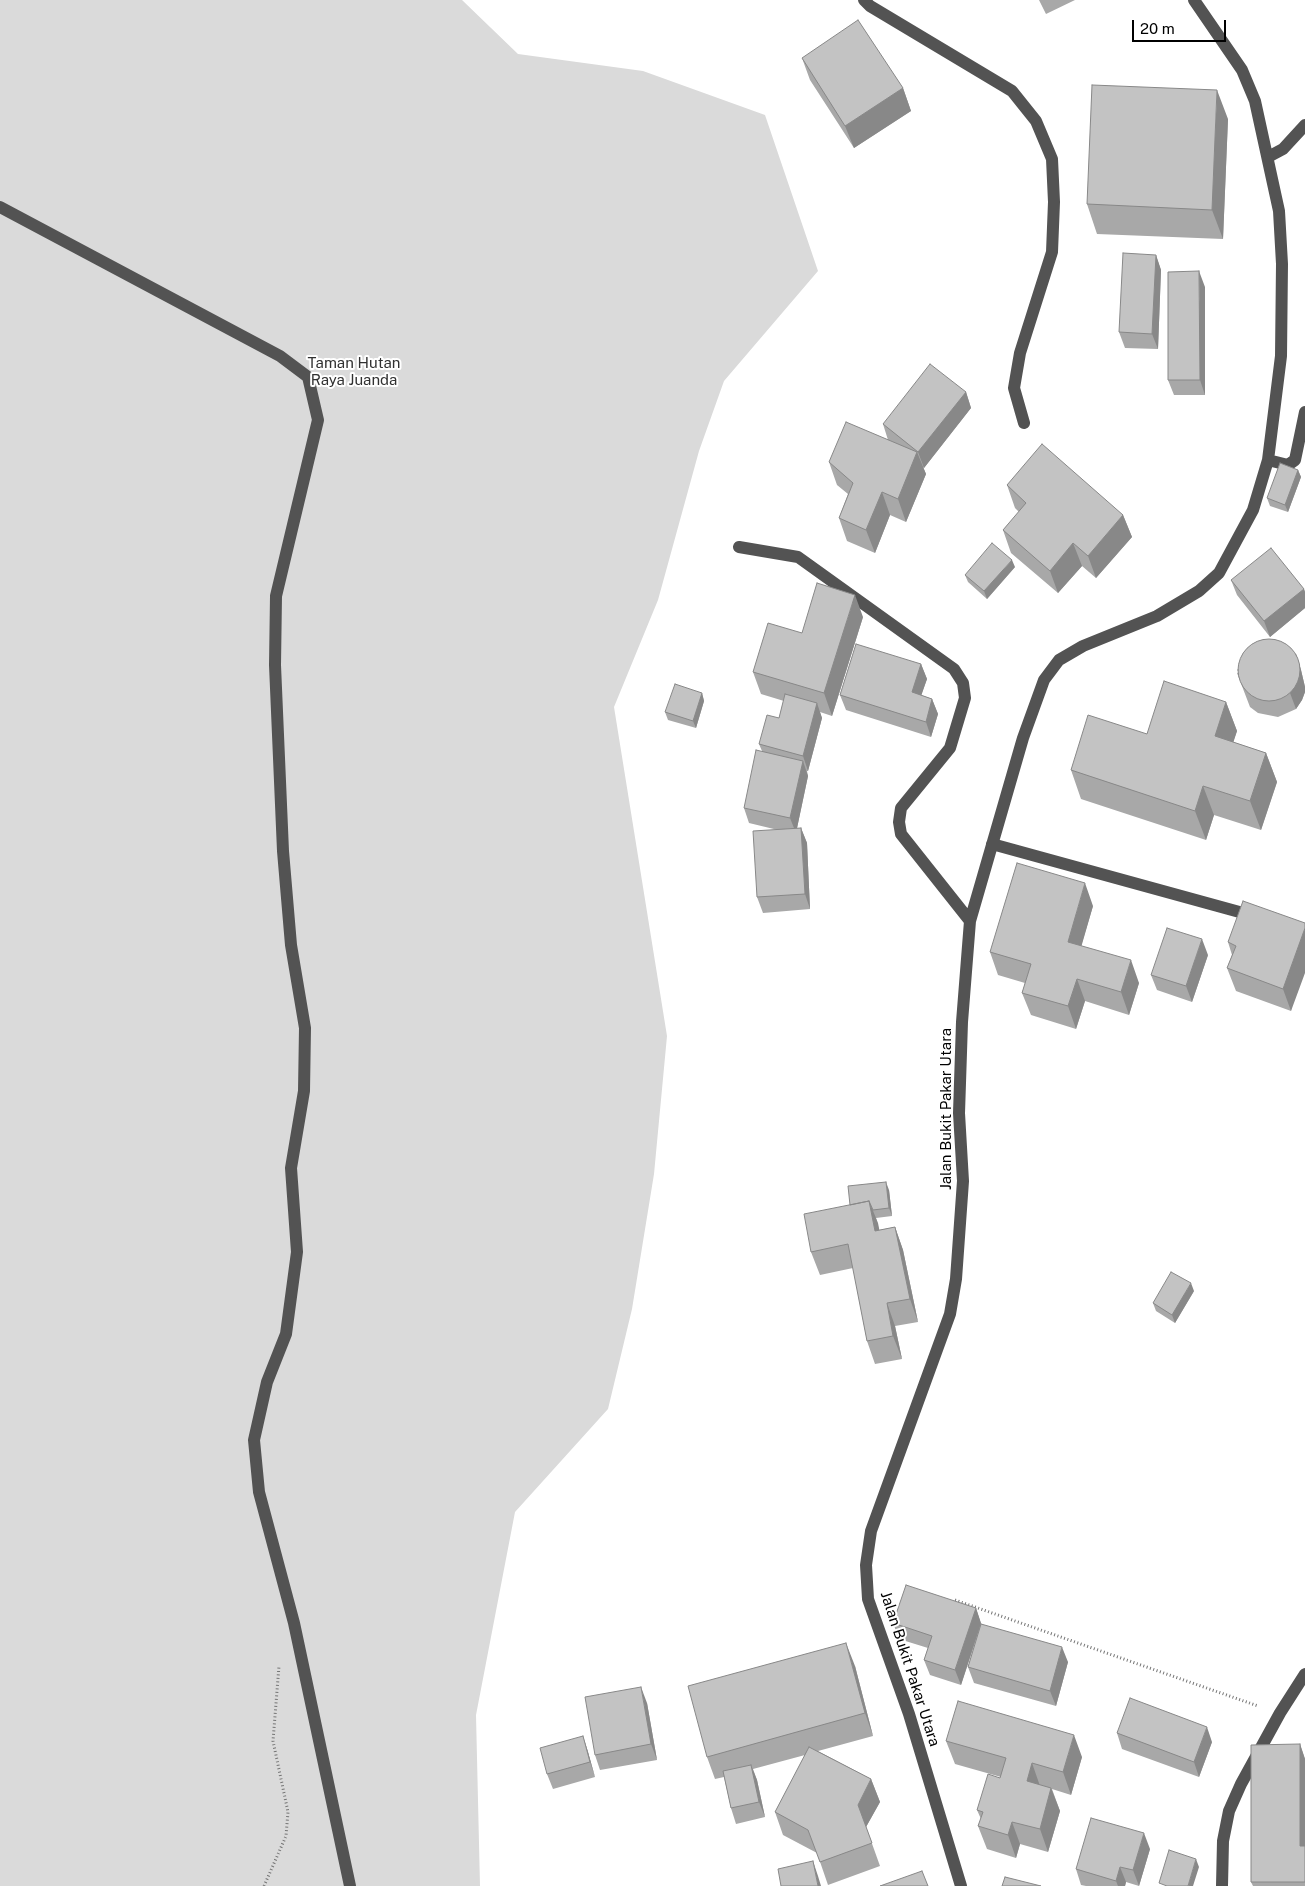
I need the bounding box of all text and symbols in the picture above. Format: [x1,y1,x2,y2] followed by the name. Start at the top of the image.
[1135,10,1229,42] scale bar
[1140,20,1175,37] text: 20 m
[308,354,400,389] park label: Taman Hutan Raya Juanda
[937,1028,955,1190] street label: Jalan Bukit Pakar Utara
[876,1589,944,1749] street label: Jalan Bukit Pakar Utara

